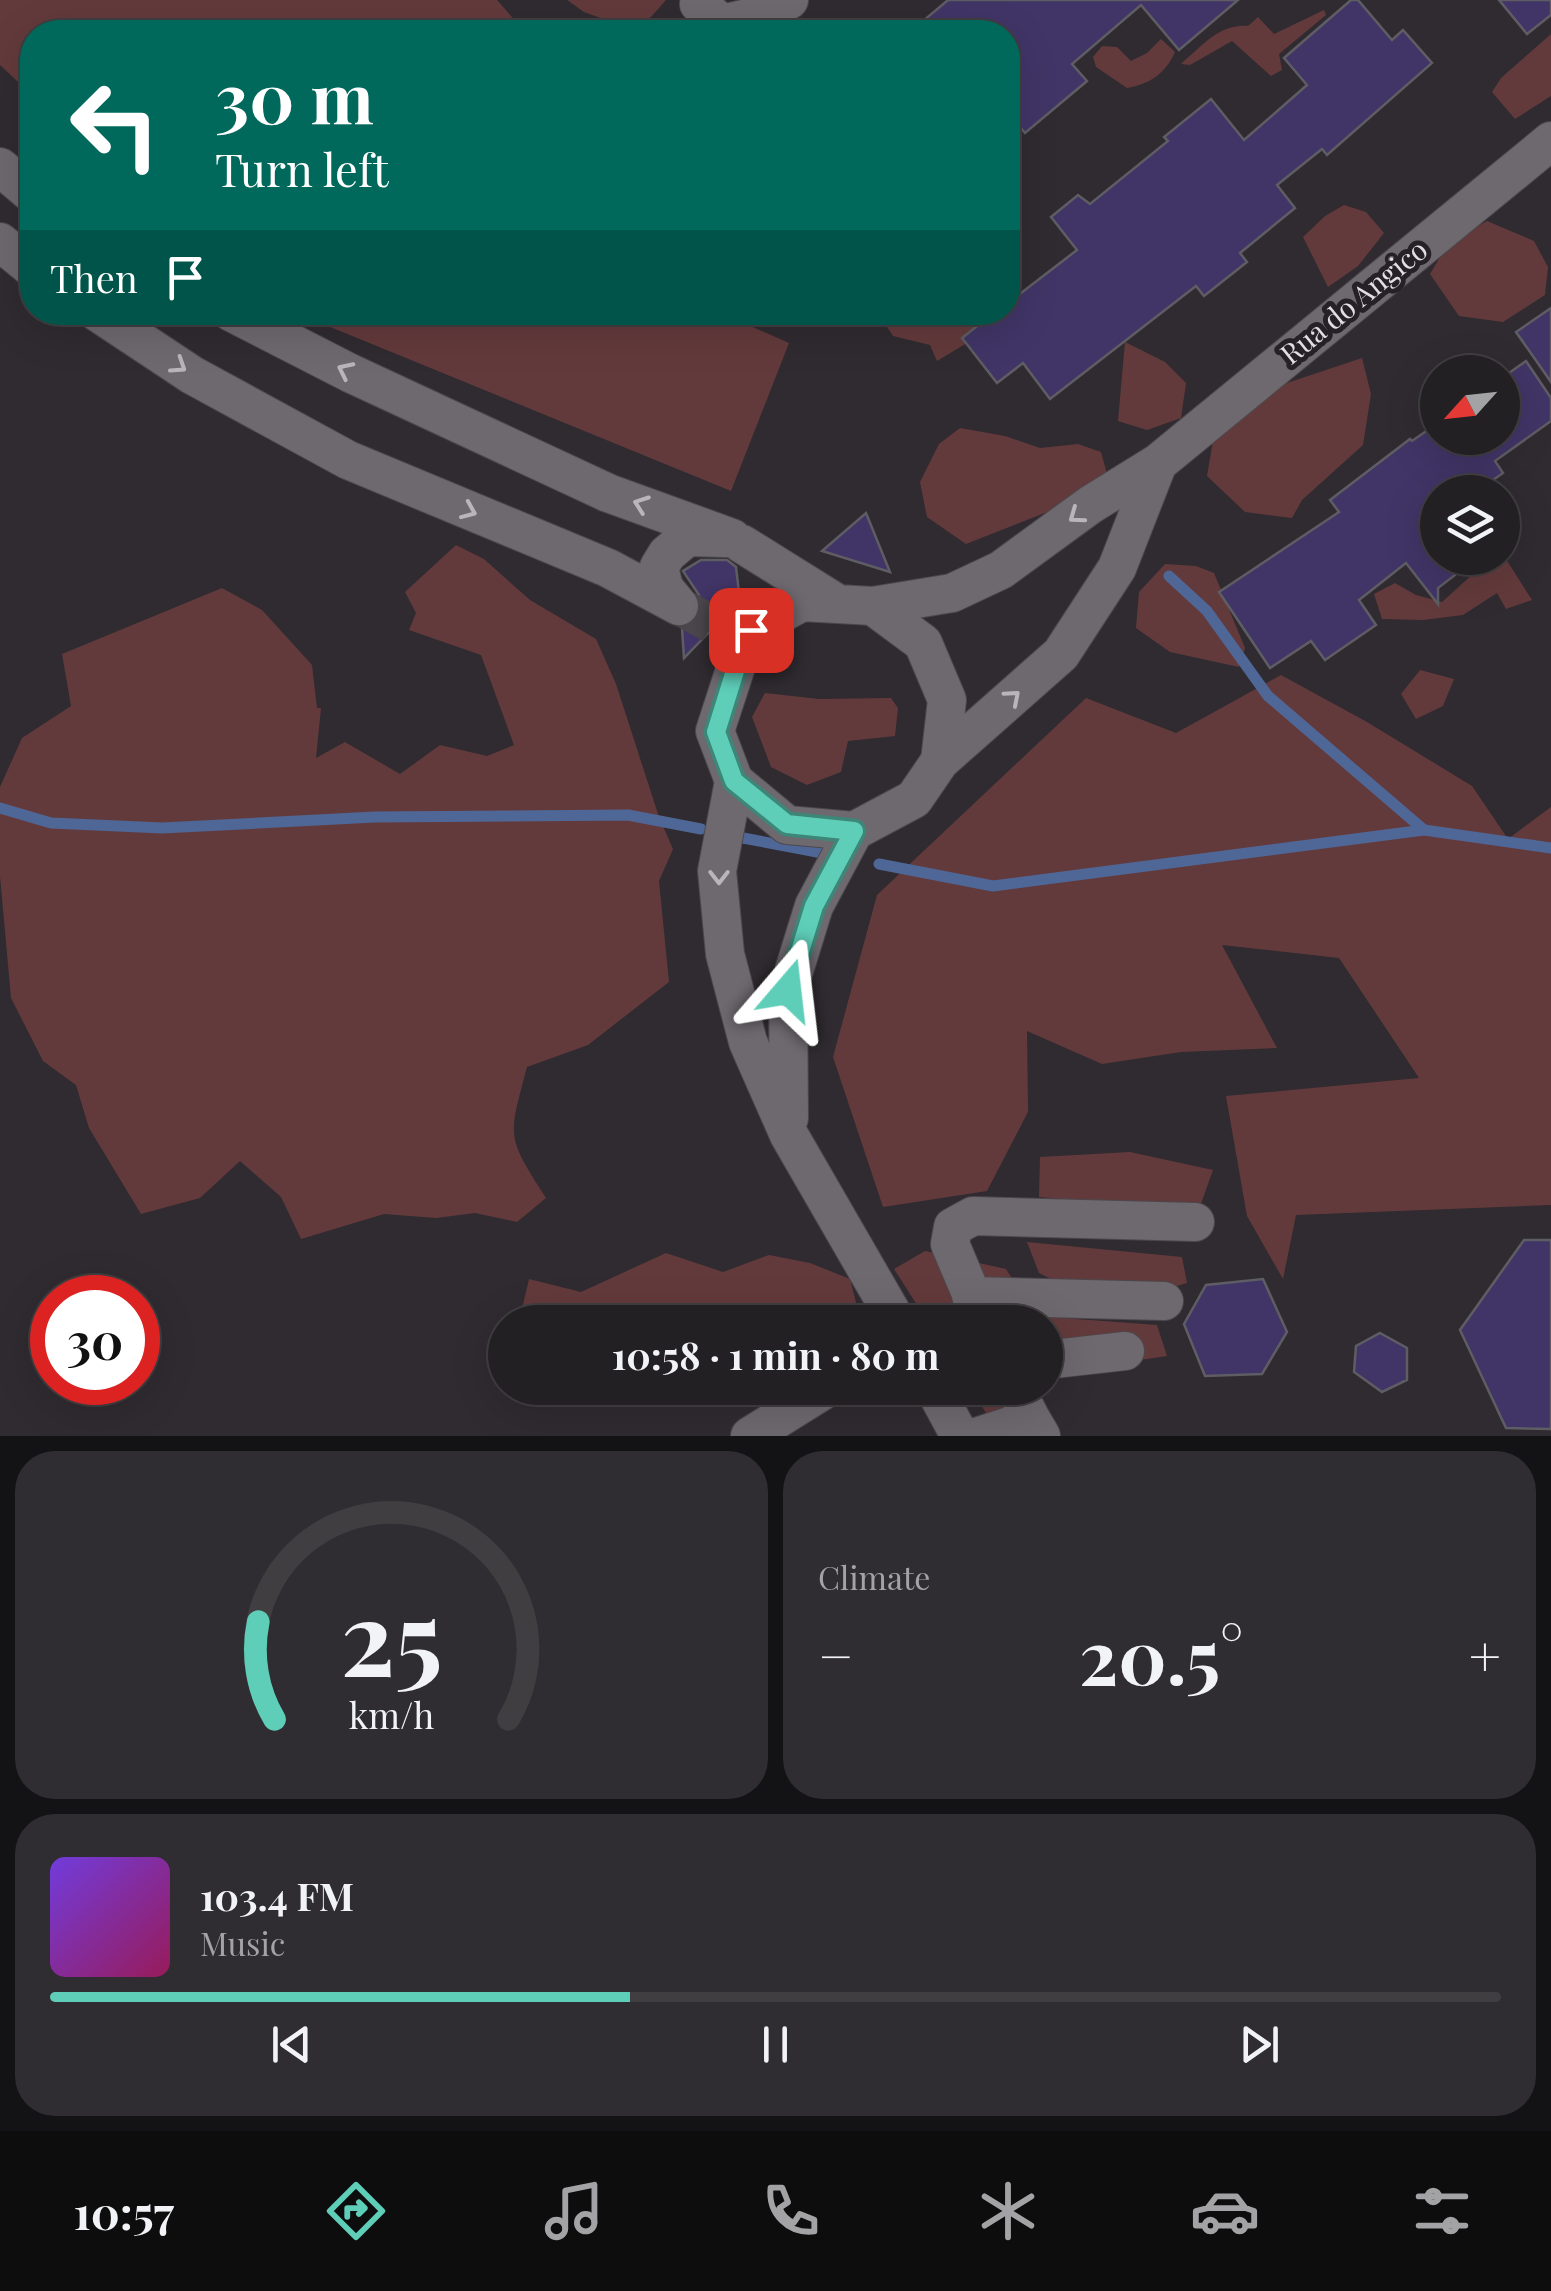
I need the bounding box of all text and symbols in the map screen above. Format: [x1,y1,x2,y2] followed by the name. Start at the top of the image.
[215,48,374,142] text: 30 m
[50,60,180,190] icon: left
[215,138,389,198] text: Turn left
[1272,230,1434,371] street label: Rua do Angico
[158,250,213,305] icon: arrive
[50,252,138,303] text: Then
[168,353,186,372] one-way arrow
[1420,355,1520,455] north arrow
[1420,355,1520,575] map controls
[337,363,355,382] one-way arrow
[1420,475,1520,575] button: layers
[633,496,650,516] one-way arrow
[459,499,477,519] one-way arrow
[1068,504,1087,522] one-way arrow
[709,588,794,673] pin
[724,603,779,658] icon: arrive
[1001,690,1020,708] one-way arrow
[708,870,730,885] one-way arrow
[736,938,840,1042] position arrow
[30,1275,160,1405] speed limit sign: 30
[612,1329,939,1380] text: 10:58 · 1 min · 80 m
[818,1555,930,1598] text: Climate
[340,1564,443,1703] text: 25
[1079,1604,1243,1704] text: 20.5°
[818,1617,854,1691] text: −
[1469,1617,1501,1691] text: +
[349,1690,434,1738] text: km/h
[200,1870,354,1921] text: 103.4 FM
[200,1921,285,1964] text: Music
[264,2017,319,2072] icon: previous
[748,2017,803,2072] icon: pause
[1232,2017,1287,2072] icon: next
[321,2176,391,2246] icon: directions
[539,2176,609,2246] icon: music
[756,2176,826,2246] icon: phone
[973,2176,1043,2246] icon: climate
[1190,2176,1260,2246] icon: car
[1407,2176,1477,2246] icon: filters
[74,2181,174,2241] text: 10:57

